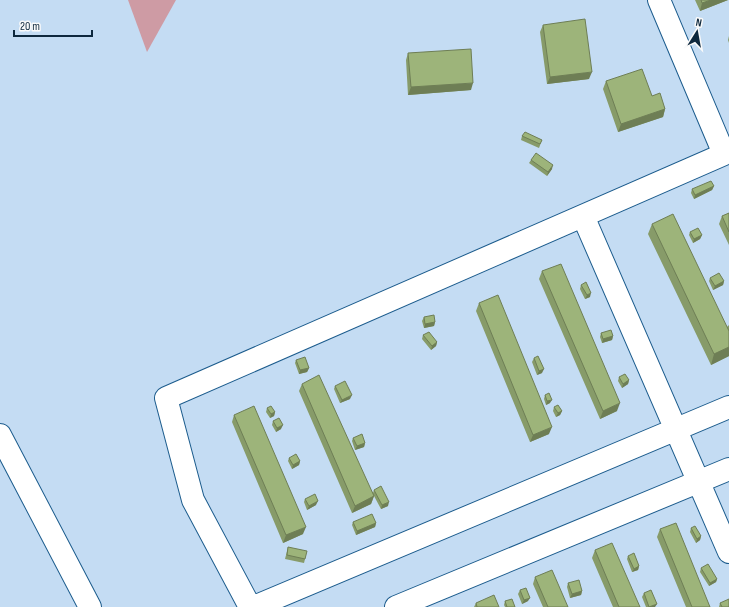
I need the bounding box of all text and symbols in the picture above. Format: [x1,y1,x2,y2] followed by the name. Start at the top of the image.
[14,12,92,38] scale bar
[677,12,717,52] north arrow
[695,16,703,30] text: N
[20,19,40,34] text: 20 m

